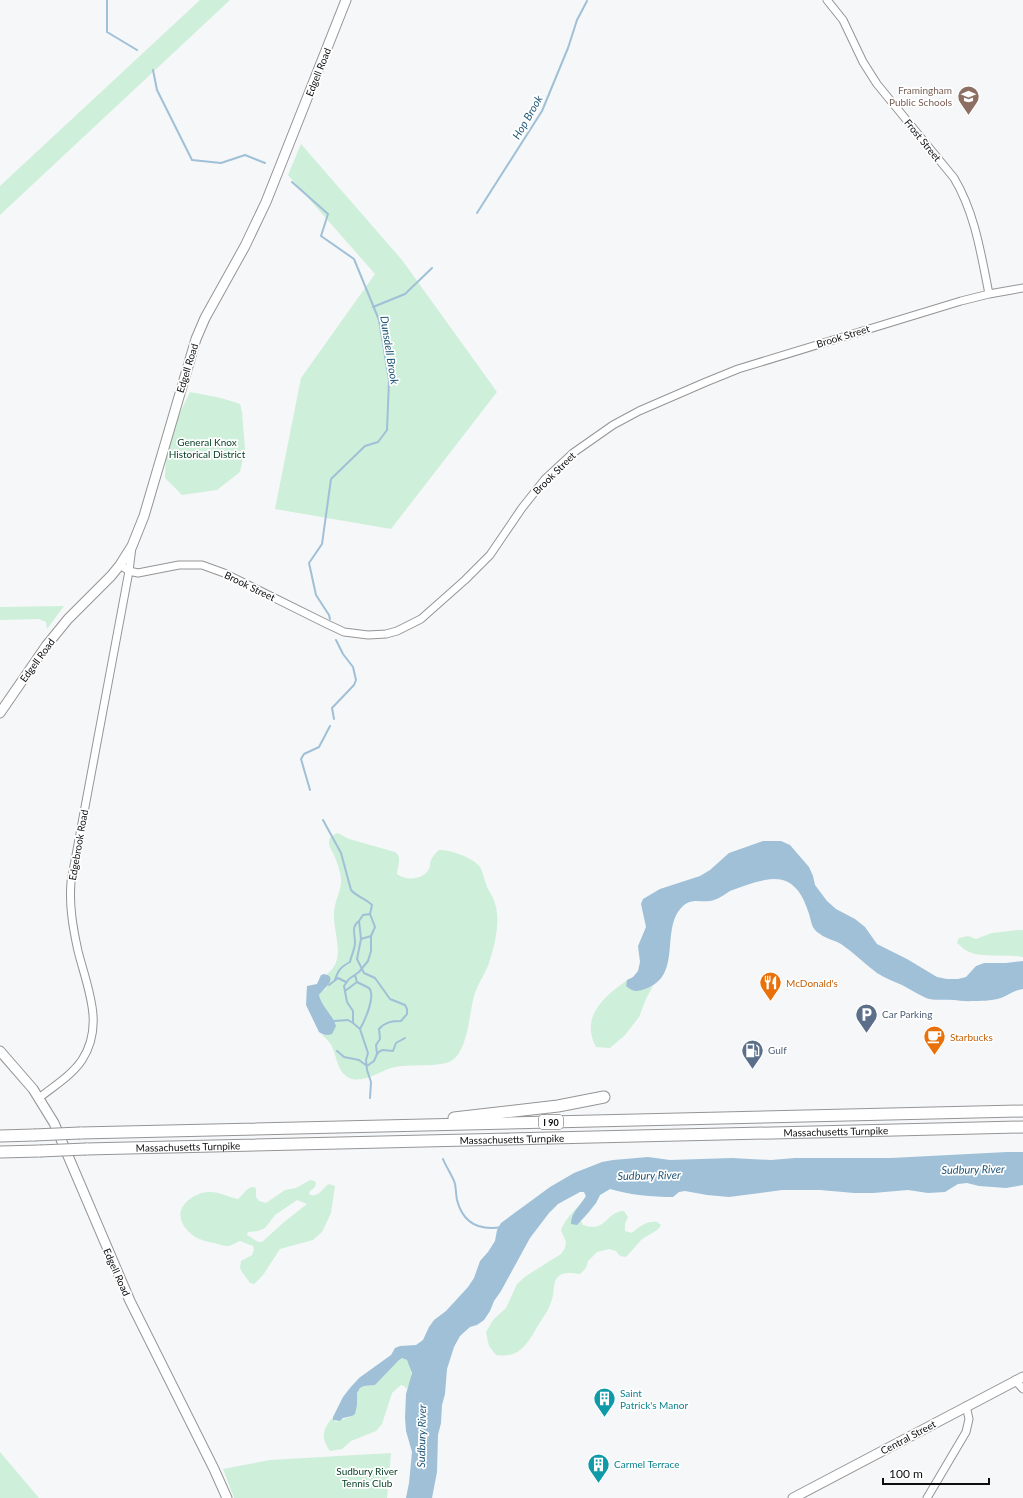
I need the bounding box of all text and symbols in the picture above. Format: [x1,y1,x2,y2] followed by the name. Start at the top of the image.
[303,46,333,98] street label: Edgell Road
[955,83,981,116] school or university icon: Framingham Public Schools
[889,84,952,108] place label: Framingham Public Schools
[509,92,545,141] water label: Hop Brook
[902,116,944,164] street label: Frost Street
[378,315,402,386] water label: Dunsdell Brook
[815,322,871,350] street label: Brook Street
[174,342,200,394] street label: Edgell Road
[169,436,246,460] park label: General Knox Historical District
[530,449,578,497] street label: Brook Street
[223,569,278,604] street label: Brook Street
[17,636,57,684] street label: Edgell Road
[66,809,90,881] street label: Edgebrook Road
[757,970,783,1003] restaurant icon: McDonald's
[786,977,838,989] place label: McDonald's
[854,1001,880,1034] parking icon: Car Parking
[882,1008,932,1020] place label: Car Parking
[921,1024,947,1057] cafe icon: Starbucks
[950,1031,993,1043] place label: Starbucks
[739,1037,765,1070] fuel station icon: Gulf
[768,1044,787,1056] place label: Gulf
[539,1115,563,1129] road number: I 90
[783,1124,888,1139] street label: Massachusetts Turnpike
[459,1132,564,1146] street label: Massachusetts Turnpike
[136,1139,240,1154] street label: Massachusetts Turnpike
[941,1162,1005,1176] water label: Sudbury River
[617,1168,681,1182] water label: Sudbury River
[101,1246,133,1298] street label: Edgell Road
[592,1386,618,1419] building icon: Saint Patrick's Manor
[620,1387,688,1411] place label: Saint Patrick's Manor
[414,1404,428,1468] water label: Sudbury River
[878,1417,938,1457] street label: Central Street
[585,1451,611,1484] building icon: Carmel Terrace
[614,1458,680,1470] place label: Carmel Terrace
[883,1460,989,1486] scale bar
[336,1465,398,1489] park label: Sudbury River Tennis Club
[889,1466,923,1481] text: 100 m

